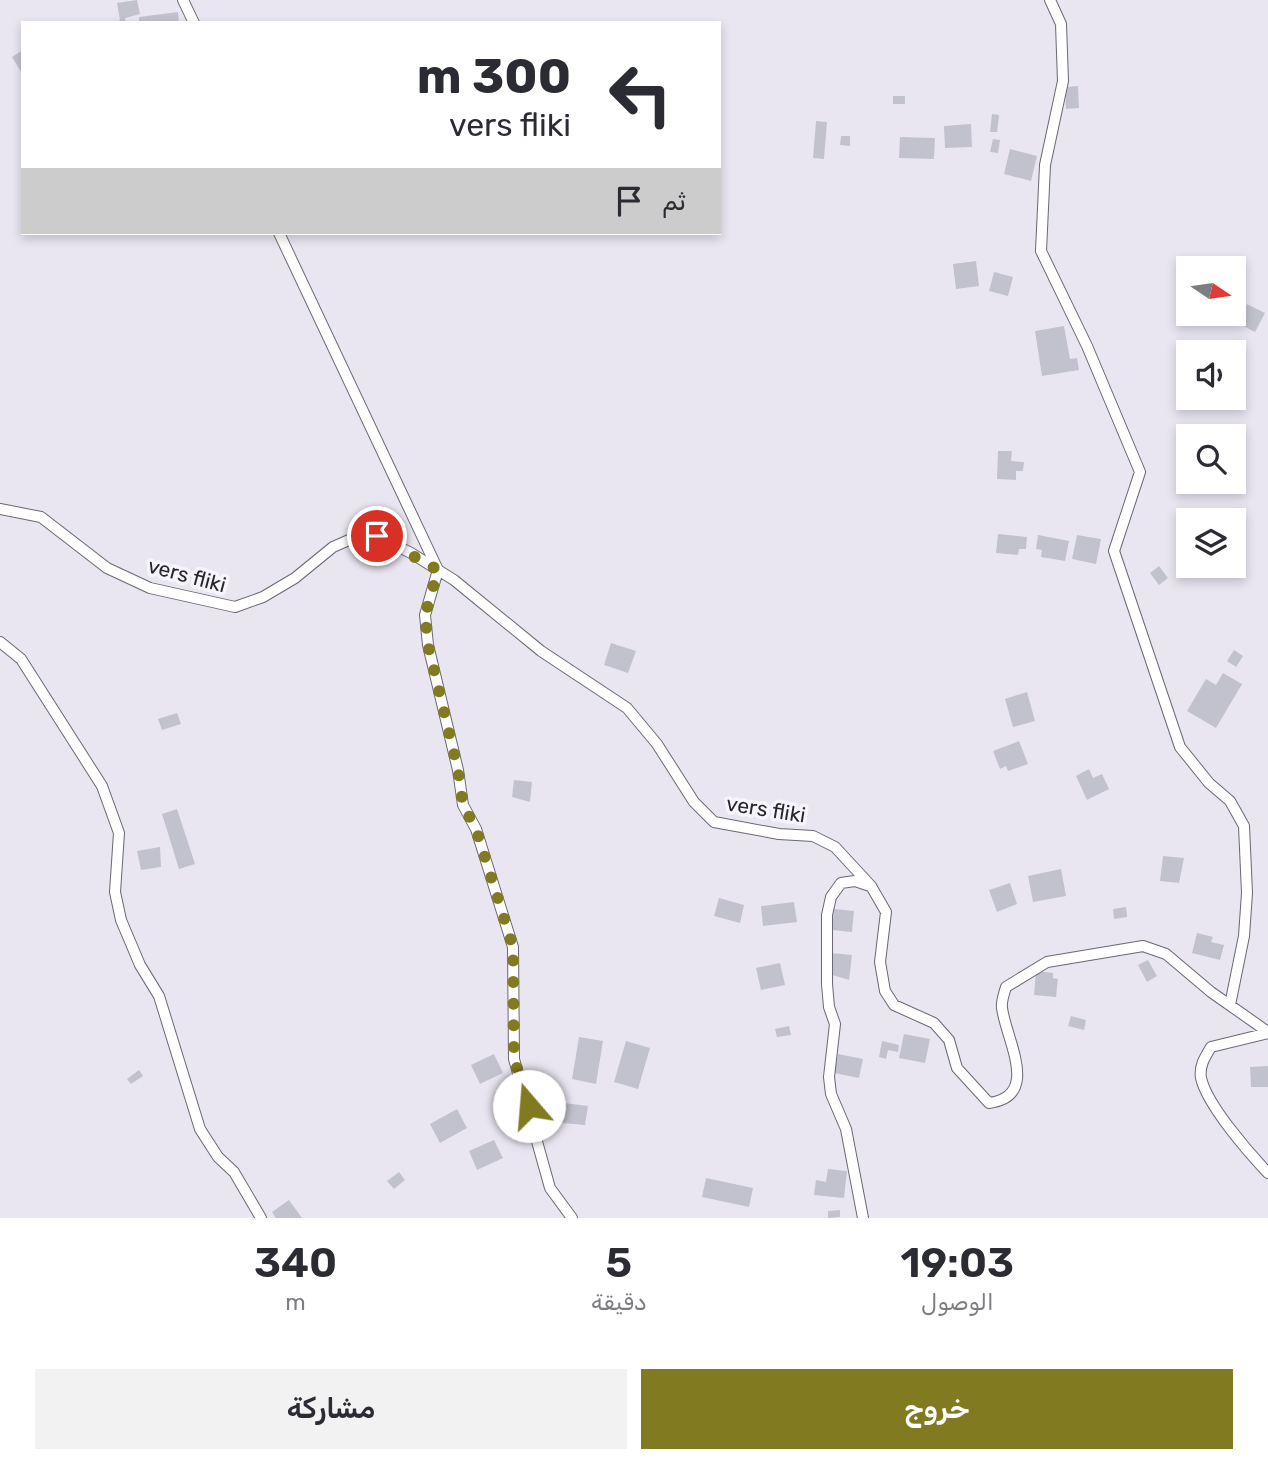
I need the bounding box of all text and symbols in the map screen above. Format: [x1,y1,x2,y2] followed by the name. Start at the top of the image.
[417,47,571,105] text: 300 m
[595,49,686,140] icon: left
[449,106,571,144] text: vers fliki
[610,182,648,220] icon: arrive
[662,186,686,217] text: ثم
[1176,256,1246,326] north arrow
[1176,256,1246,578] map controls
[1176,340,1246,410] button: sound
[1176,424,1246,494] button: search
[347,506,407,566] pin
[1176,508,1246,578] button: layers
[358,517,396,555] icon: arrive
[145,553,229,597] street label: vers fliki
[725,790,807,828] street label: vers fliki
[492,1069,566,1143] position arrow
[254,1238,337,1288] text: 340
[606,1238,632,1288] text: 5
[901,1238,1014,1288] text: 19:03
[285,1288,306,1316] text: m
[591,1288,647,1316] text: دقيقة
[921,1288,994,1316] text: الوصول
[35,1369,627,1449] button: مشاركة
[641,1369,1233,1449] button: خروج

